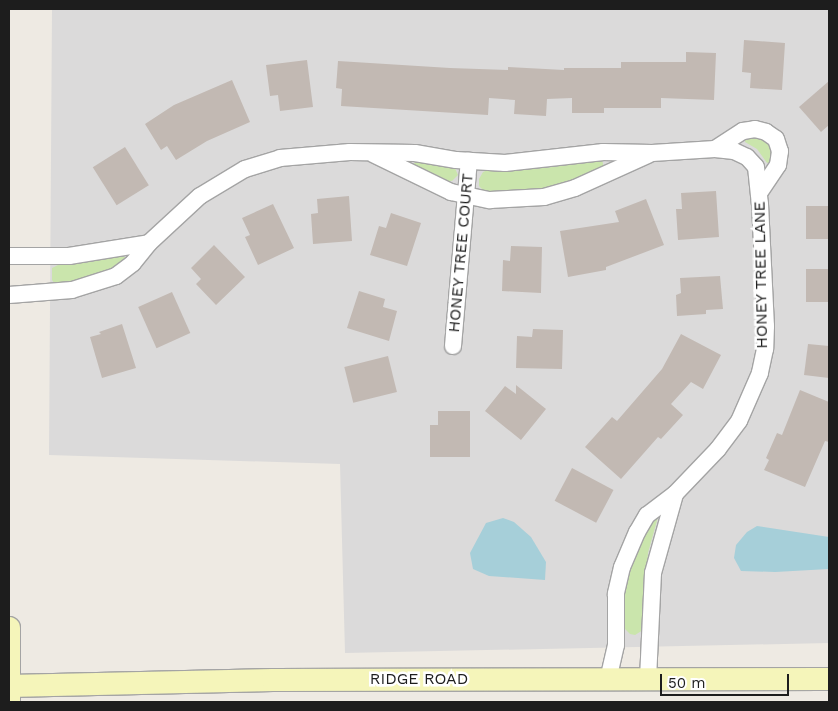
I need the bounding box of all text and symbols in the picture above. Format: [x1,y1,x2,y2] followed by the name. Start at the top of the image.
[444,172,478,334] street label: HONEY TREE COURT
[750,201,772,349] street label: HONEY TREE LANE
[663,664,792,696] scale bar
[370,669,468,689] street label: RIDGE ROAD
[668,674,705,692] text: 50 m

